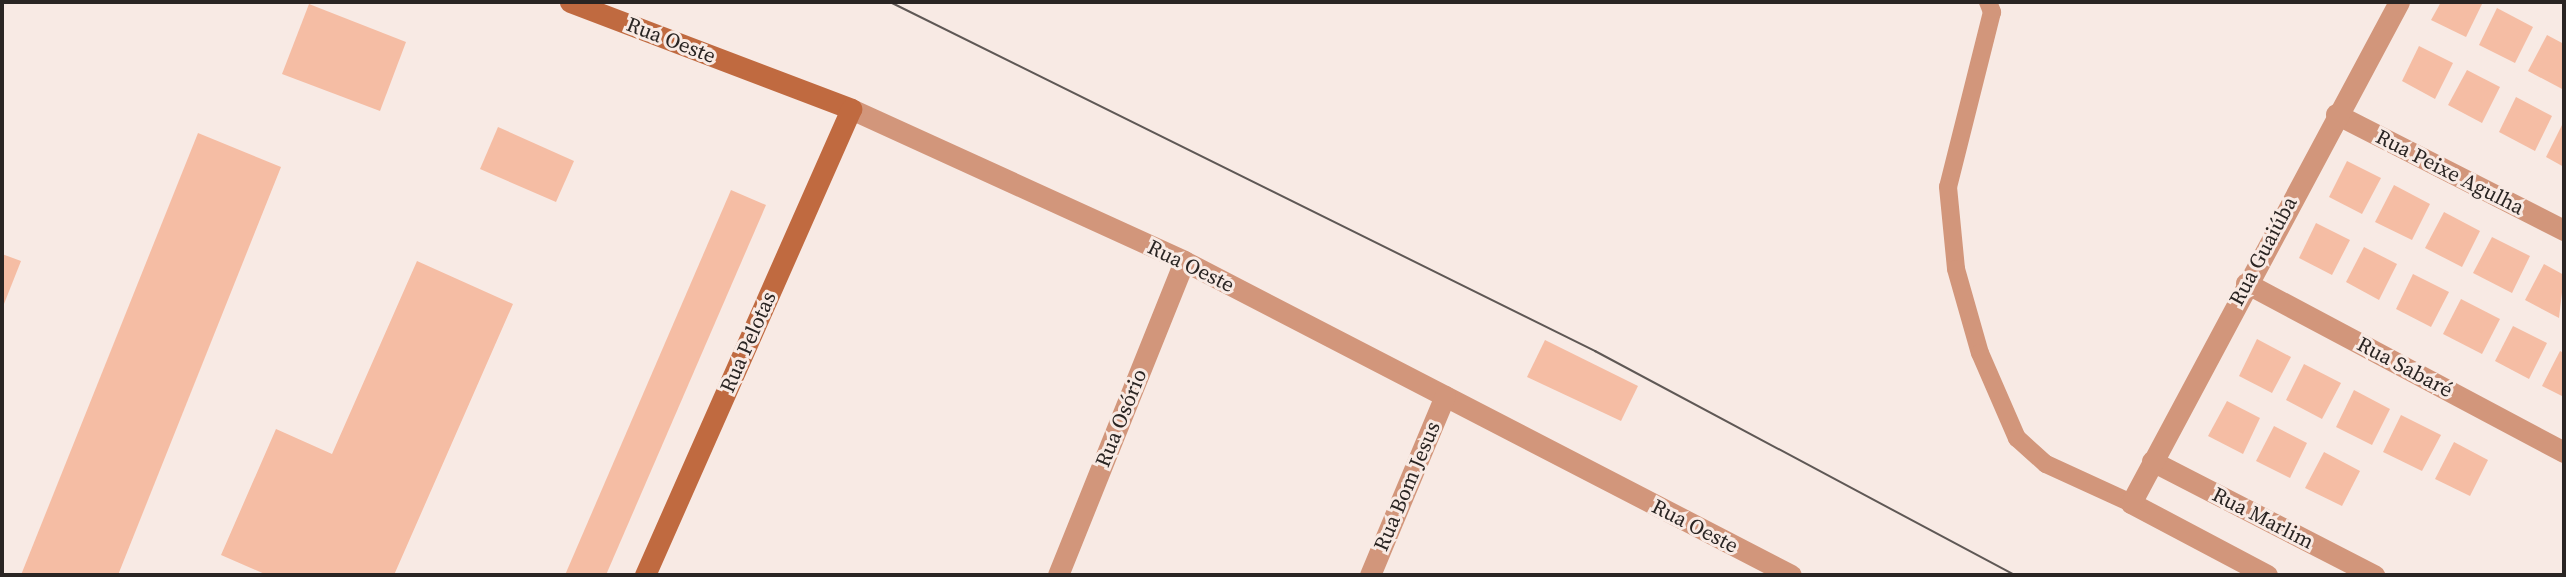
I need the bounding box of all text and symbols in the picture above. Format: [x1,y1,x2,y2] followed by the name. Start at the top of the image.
[623,11,719,69] street label: Rua Oeste
[2372,124,2528,220] street label: Rua Peixe Agulha
[2224,192,2302,310] street label: Rua Guaiúba
[1143,234,1239,298] street label: Rua Oeste
[715,288,781,396] street label: Rua Pelotas
[2353,331,2457,403] street label: Rua Sabaré
[1090,365,1152,471] street label: Rua Osório
[1368,417,1446,555] street label: Rua Bom Jesus
[2208,482,2318,554] street label: Rua Marlim
[1648,494,1742,558] street label: Rua Oeste

